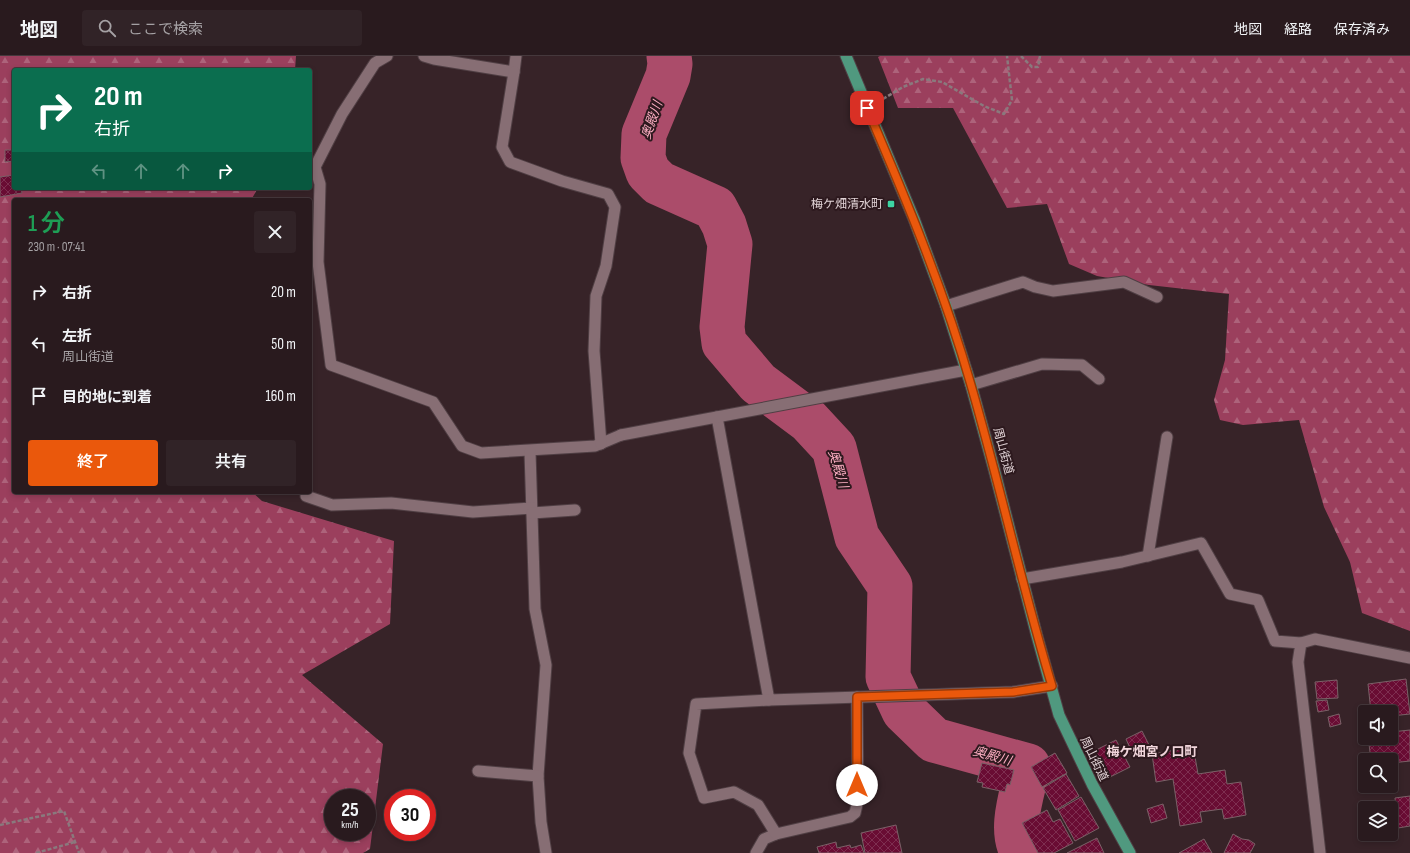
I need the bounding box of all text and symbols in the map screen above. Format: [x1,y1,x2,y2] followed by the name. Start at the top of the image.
[82,10,362,46] search box
[96,17,118,39] icon: search
[20,19,58,42] text: 地図
[128,20,203,39] text: ここで検索
[1234,21,1262,38] text: 地図
[1284,21,1312,38] text: 経路
[1334,21,1390,38] text: 保存済み
[94,80,143,113] text: 20 m
[28,84,80,136] icon: right
[850,91,884,125] pin
[638,97,667,141] water label: 奥殿川
[856,97,878,119] icon: arrive
[94,119,130,140] text: 右折
[88,160,110,182] icon: left
[130,160,152,182] icon: ahead
[172,160,194,182] icon: ahead
[214,160,236,182] icon: right
[811,197,883,212] place label: 梅ケ畑清水町
[886,199,896,209] marker: 梅ケ畑清水町
[28,209,65,238] text: 1 分
[254,211,296,253] button: close
[28,239,85,255] text: 230 m · 07:41
[28,281,50,303] icon: right
[271,283,296,302] text: 20 m
[62,284,92,303] text: 右折
[62,327,92,346] text: 左折
[28,333,50,355] icon: left
[271,335,296,354] text: 50 m
[62,349,114,365] text: 周山街道
[28,385,50,407] icon: arrive
[265,387,296,406] text: 160 m
[62,388,152,407] text: 目的地に到着
[990,426,1016,476] street label: 周山街道
[28,440,158,486] button: 終了
[166,440,296,486] button: 共有
[825,448,852,492] water label: 奥殿川
[1358,705,1398,841] map controls
[1358,705,1398,745] button: sound
[1077,734,1111,784] street label: 周山街道
[971,743,1015,770] water label: 奥殿川
[1106,744,1198,760] district label: 梅ケ畑宮ノ口町
[1358,753,1398,793] button: search
[836,764,878,806] position arrow
[384,789,436,841] speed limit sign: 30
[341,798,359,822] text: 25
[1358,801,1398,841] button: layers
[341,819,359,831] text: km/h

